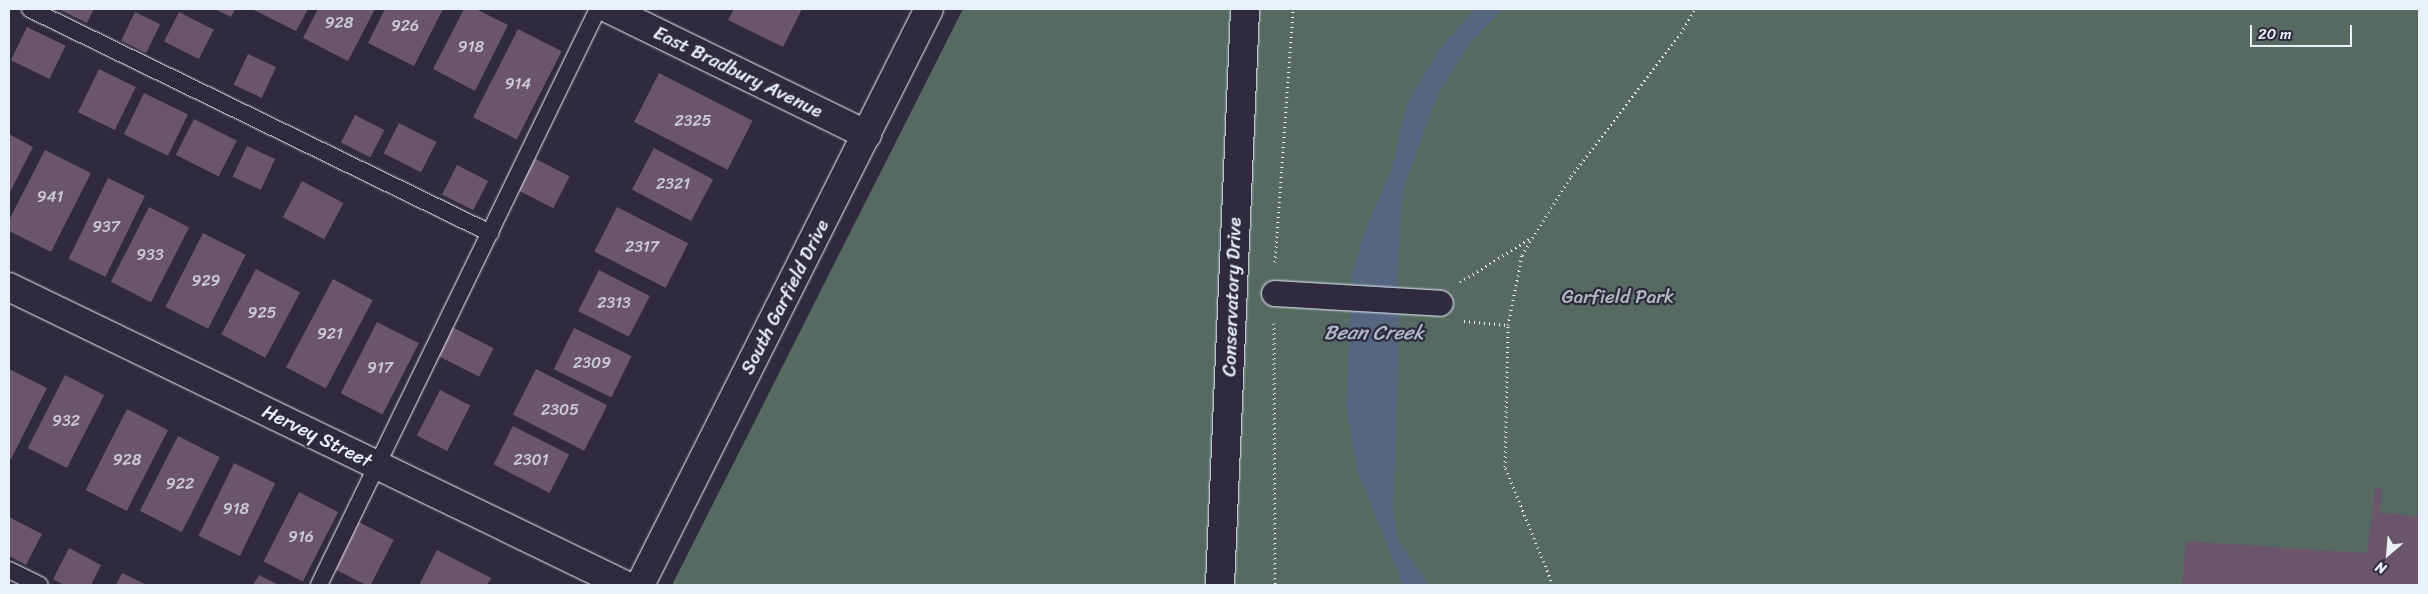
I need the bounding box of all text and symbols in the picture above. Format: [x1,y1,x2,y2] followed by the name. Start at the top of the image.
[325,13,353,33] house number: 928
[2253,15,2356,47] scale bar
[391,16,419,36] house number: 926
[650,21,826,123] street label: East Bradbury Avenue
[2258,21,2292,47] text: 20 m
[458,37,484,57] house number: 918
[505,74,531,94] house number: 914
[674,111,712,131] house number: 2325
[656,174,690,194] house number: 2321
[37,187,63,207] house number: 941
[736,215,834,379] street label: South Garfield Drive
[92,217,120,237] house number: 937
[1218,217,1246,377] street label: Conservatory Drive
[625,237,659,257] house number: 2317
[136,245,164,265] house number: 933
[192,271,220,291] house number: 929
[1562,286,1674,308] park label: Garfield Park
[597,293,631,313] house number: 2313
[248,303,276,323] house number: 925
[1324,320,1424,344] water label: Bean Creek
[317,324,343,344] house number: 921
[573,353,611,373] house number: 2309
[367,358,393,378] house number: 917
[258,400,376,472] street label: Hervey Street
[541,400,579,420] house number: 2305
[52,411,80,431] house number: 932
[113,450,141,470] house number: 928
[514,450,548,470] house number: 2301
[166,474,194,494] house number: 922
[223,499,249,519] house number: 918
[288,527,314,547] house number: 916
[2363,529,2413,579] north arrow
[2371,554,2391,581] text: N

